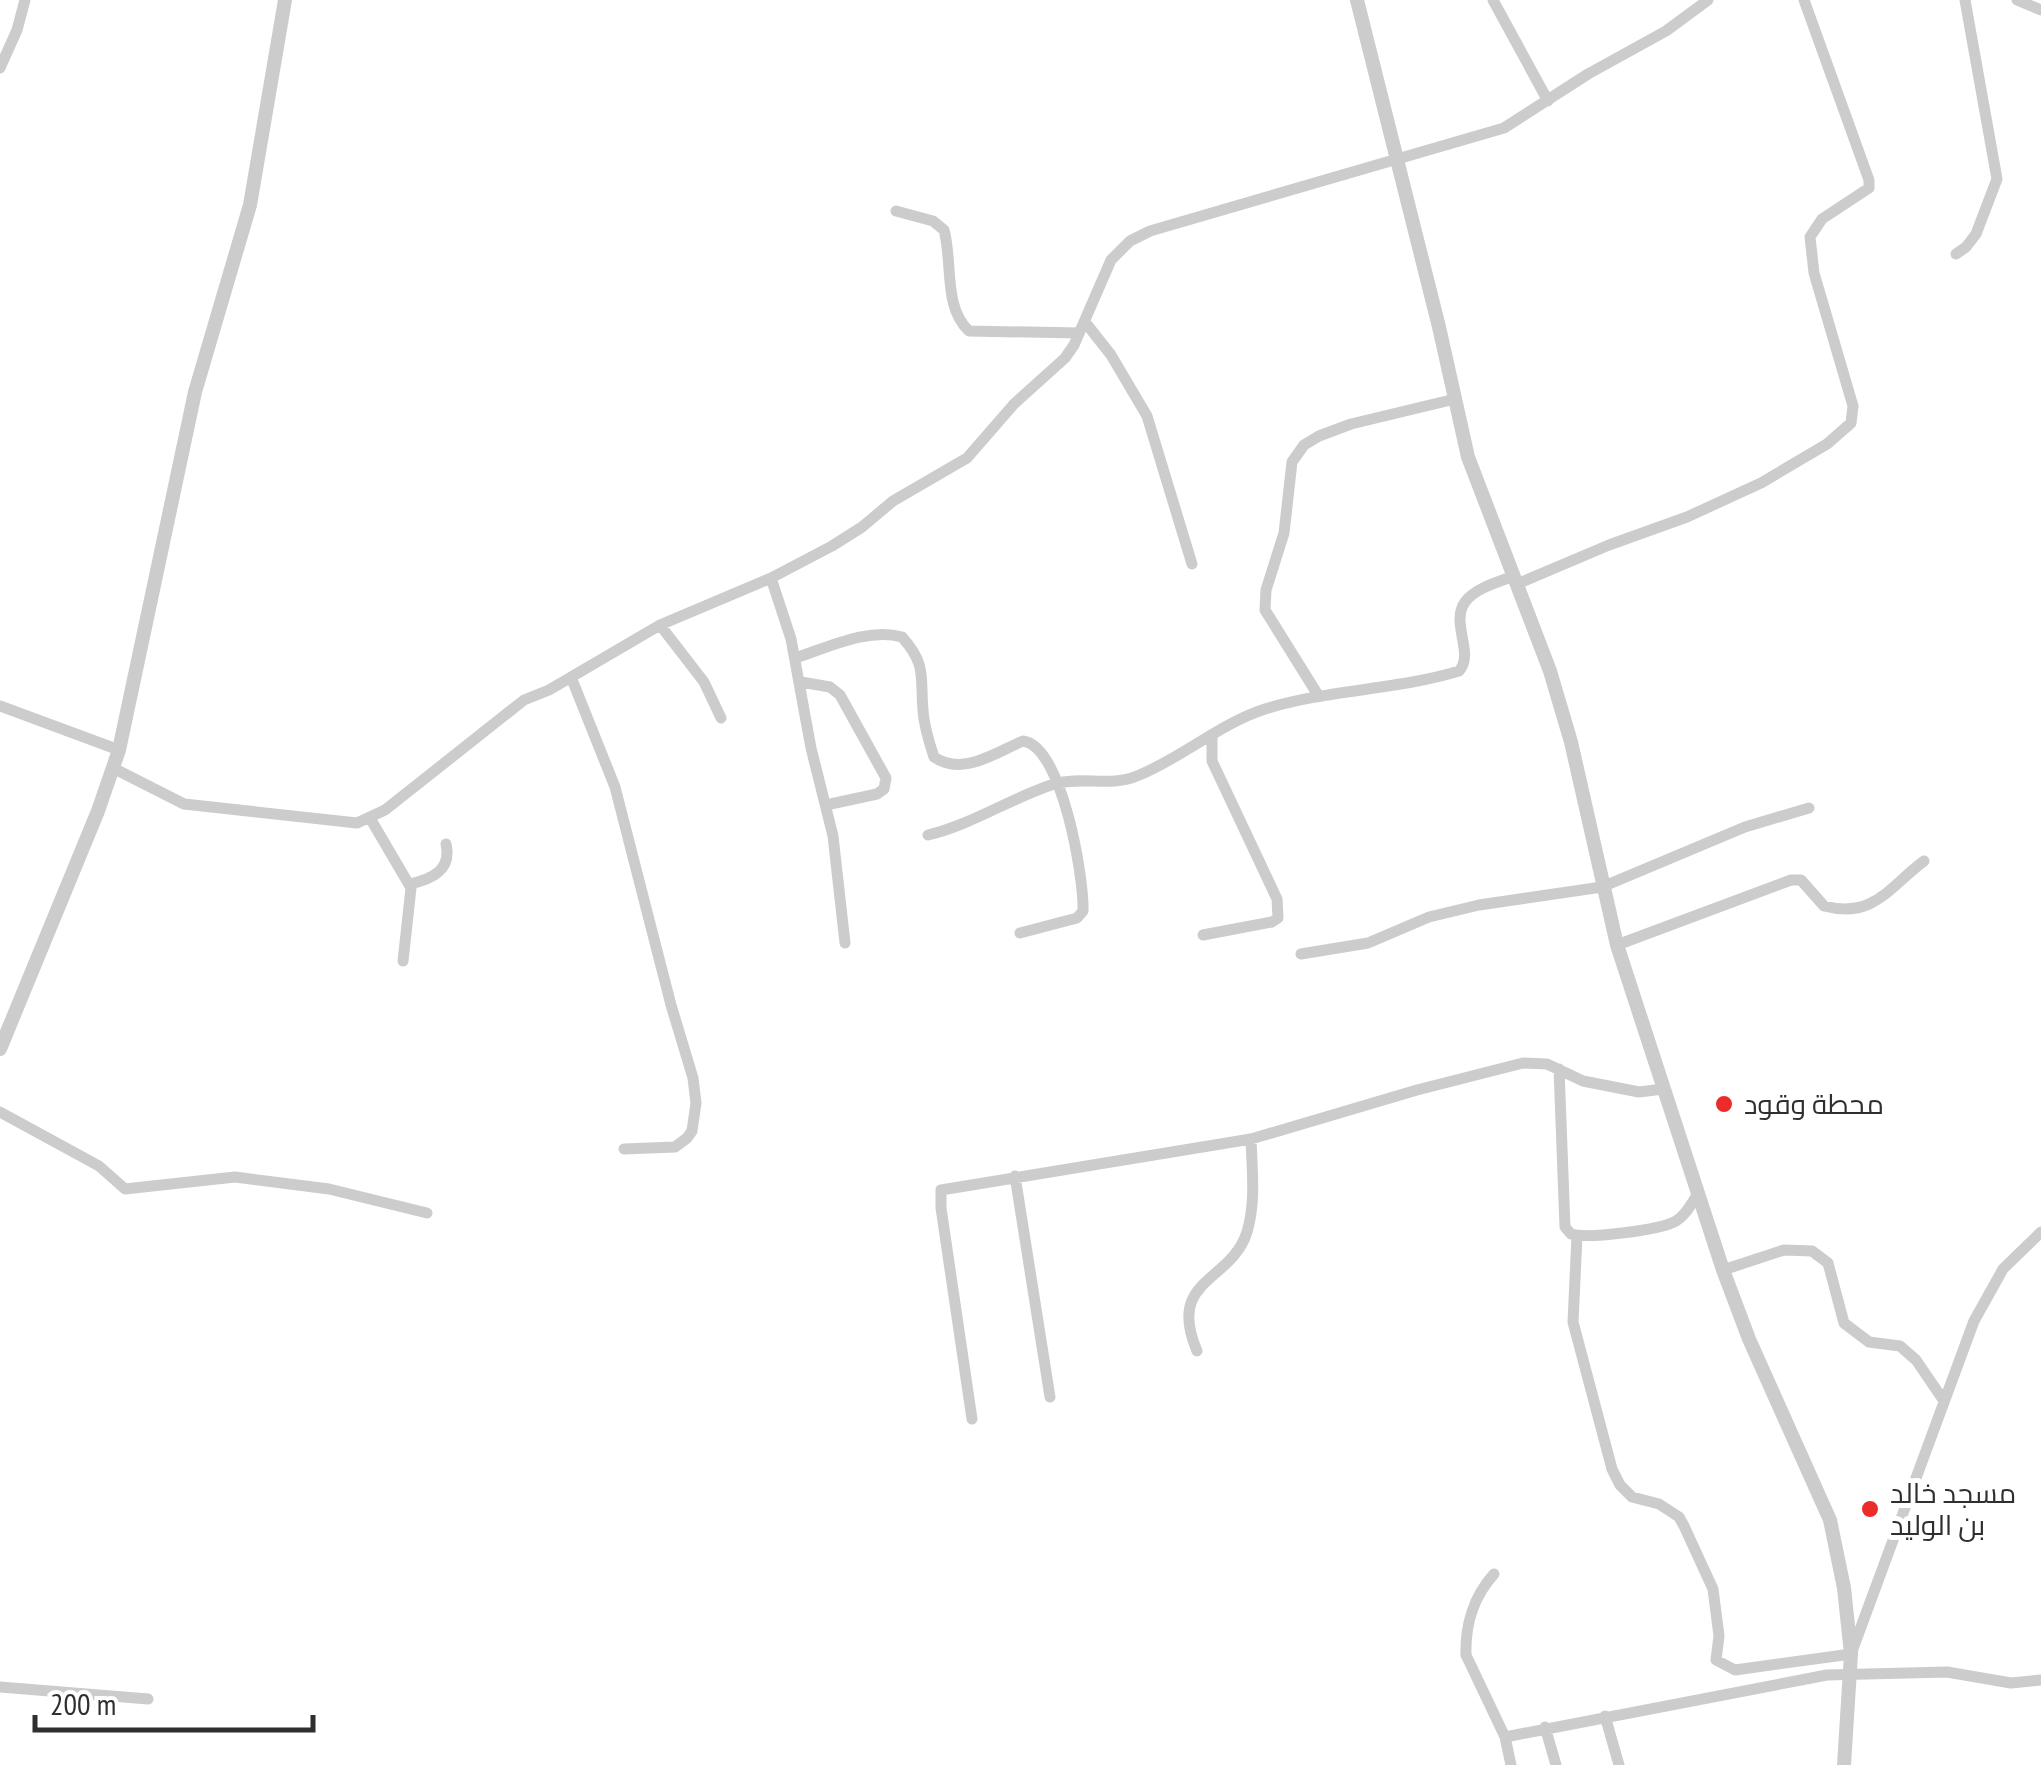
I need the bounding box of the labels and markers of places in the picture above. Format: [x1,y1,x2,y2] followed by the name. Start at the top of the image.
[1744,1085,1884,1122] place label: محطة وقود
[1713,1093,1735,1115] marker: محطة وقود
[1890,1474,2016,1543] place label: مسجد خالد بن الوليد
[1859,1498,1881,1520] marker: مسجد خالد بن الوليد

